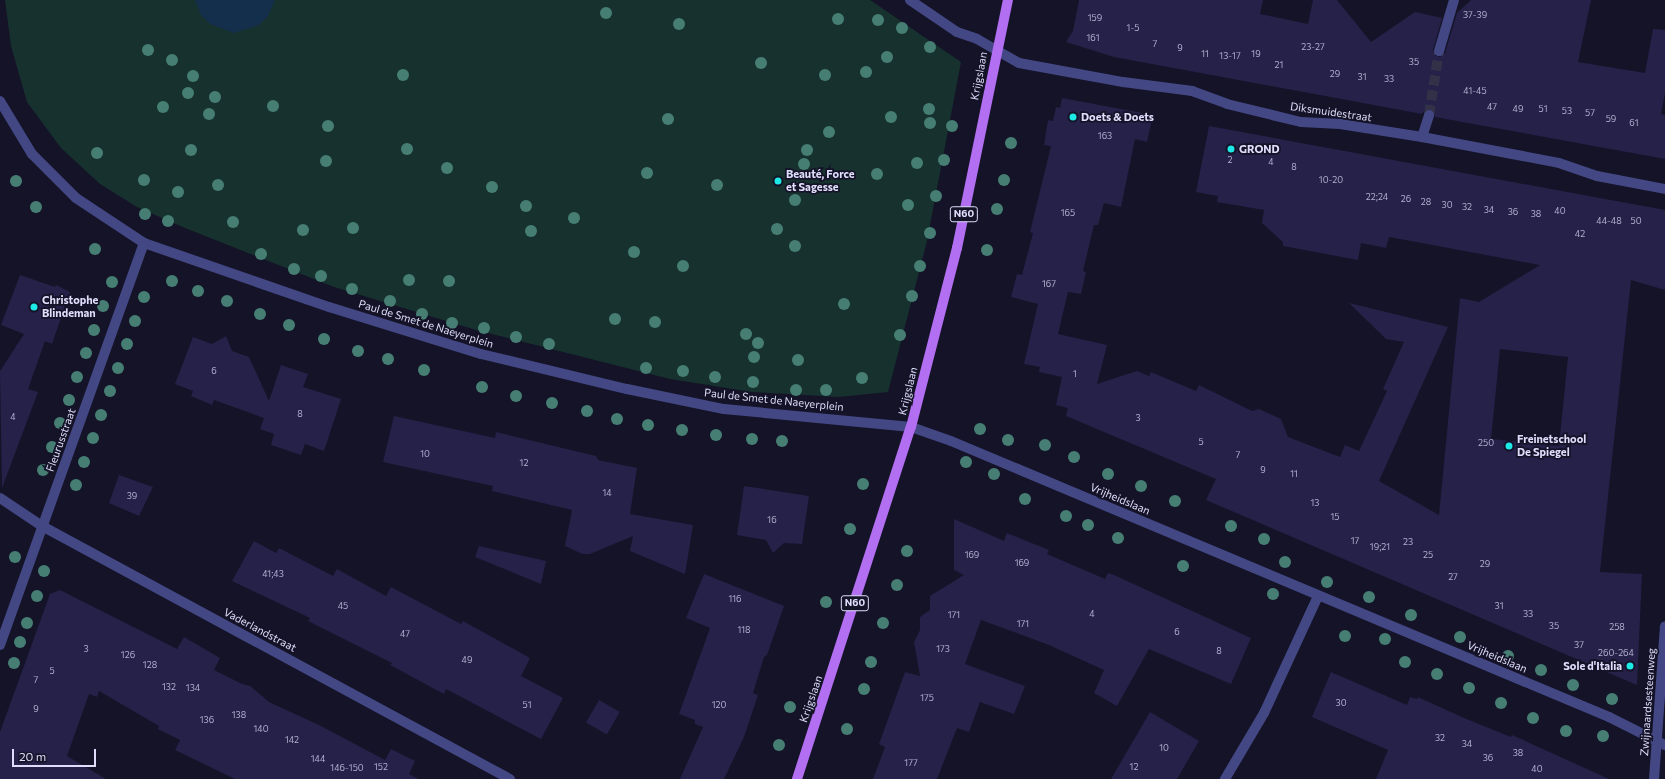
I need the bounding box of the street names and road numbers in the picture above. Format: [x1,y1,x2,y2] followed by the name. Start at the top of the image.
[968,51,990,101] street label: Krijgslaan
[1289,100,1373,124] street label: Diksmuidestraat
[949,206,979,222] road number: N60
[357,297,495,351] street label: Paul de Smet de Naeyerplein
[896,366,920,416] street label: Krijgslaan
[704,386,844,414] street label: Paul de Smet de Naeyerplein
[43,407,79,473] street label: Fleurusstraat
[1088,480,1152,518] street label: Vrijheidslaan
[840,595,870,611] road number: N60
[221,605,299,655] street label: Vaderlandstraat
[1465,638,1529,676] street label: Vrijheidslaan
[1638,648,1658,756] street label: Zwijnaardsesteenweg
[797,674,825,724] street label: Krijgslaan

